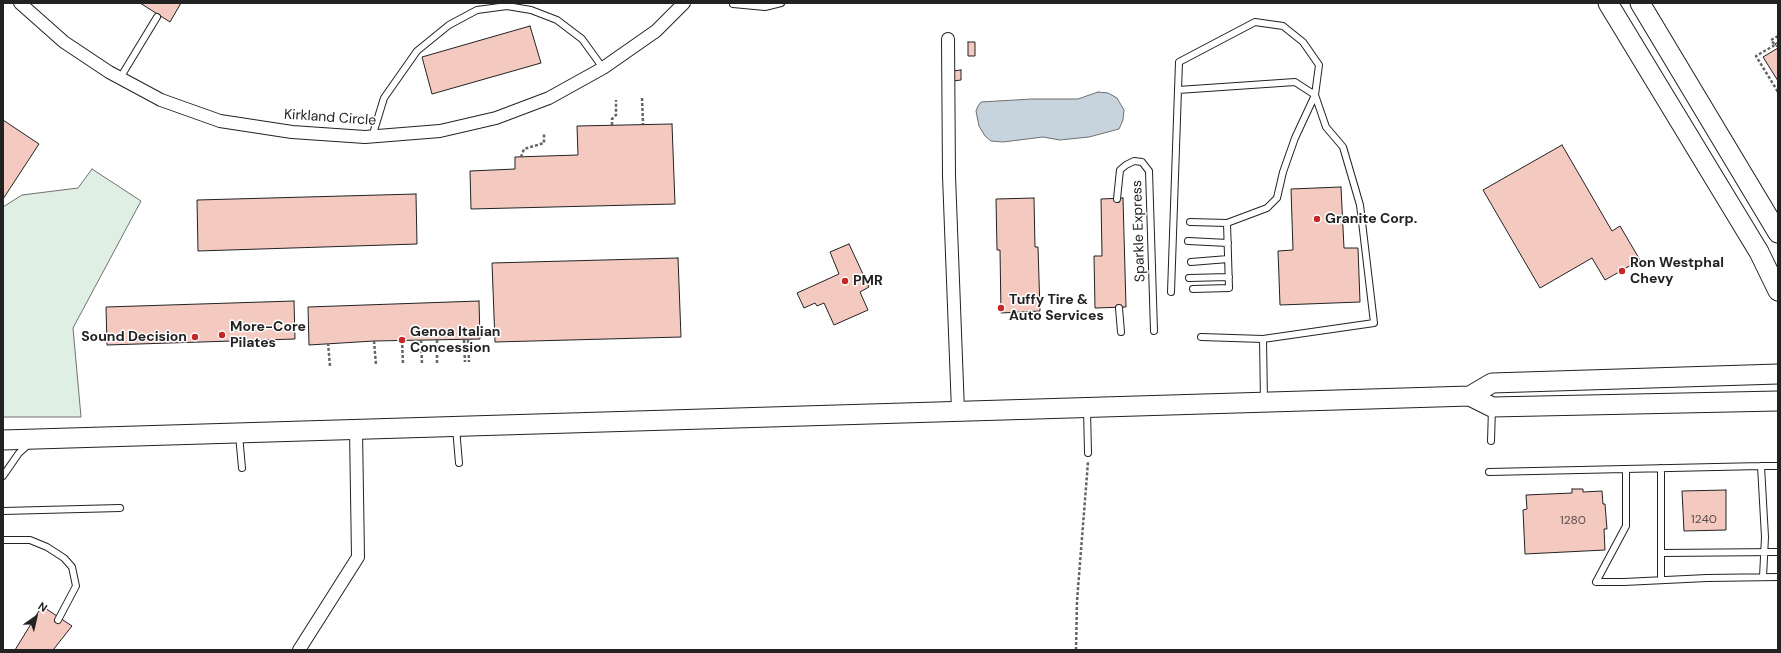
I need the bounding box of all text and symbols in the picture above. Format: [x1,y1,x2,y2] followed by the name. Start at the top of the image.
[283,106,377,130] street label: Kirkland Circle
[1129,180,1149,282] street label: Sparkle Express
[1325,211,1417,227] place label: Granite Corp.
[1312,214,1322,224] marker: Granite Corp.
[1630,255,1724,288] place label: Ron Westphal Chevy
[1617,266,1627,276] marker: Ron Westphal Chevy
[853,273,883,289] place label: PMR
[840,276,850,286] marker: PMR
[1009,292,1104,324] place label: Tuffy Tire & Auto Services
[996,303,1006,313] marker: Tuffy Tire & Auto Services
[230,319,306,352] place label: More-Core Pilates
[410,324,500,356] place label: Genoa Italian Concession
[81,329,187,345] place label: Sound Decision
[217,330,227,340] marker: More-Core Pilates
[190,332,200,342] marker: Sound Decision
[397,335,407,345] marker: Genoa Italian Concession
[1691,513,1717,527] house number: 1240
[1560,514,1586,528] house number: 1280
[16,597,56,637] north arrow
[35,599,50,615] text: N

